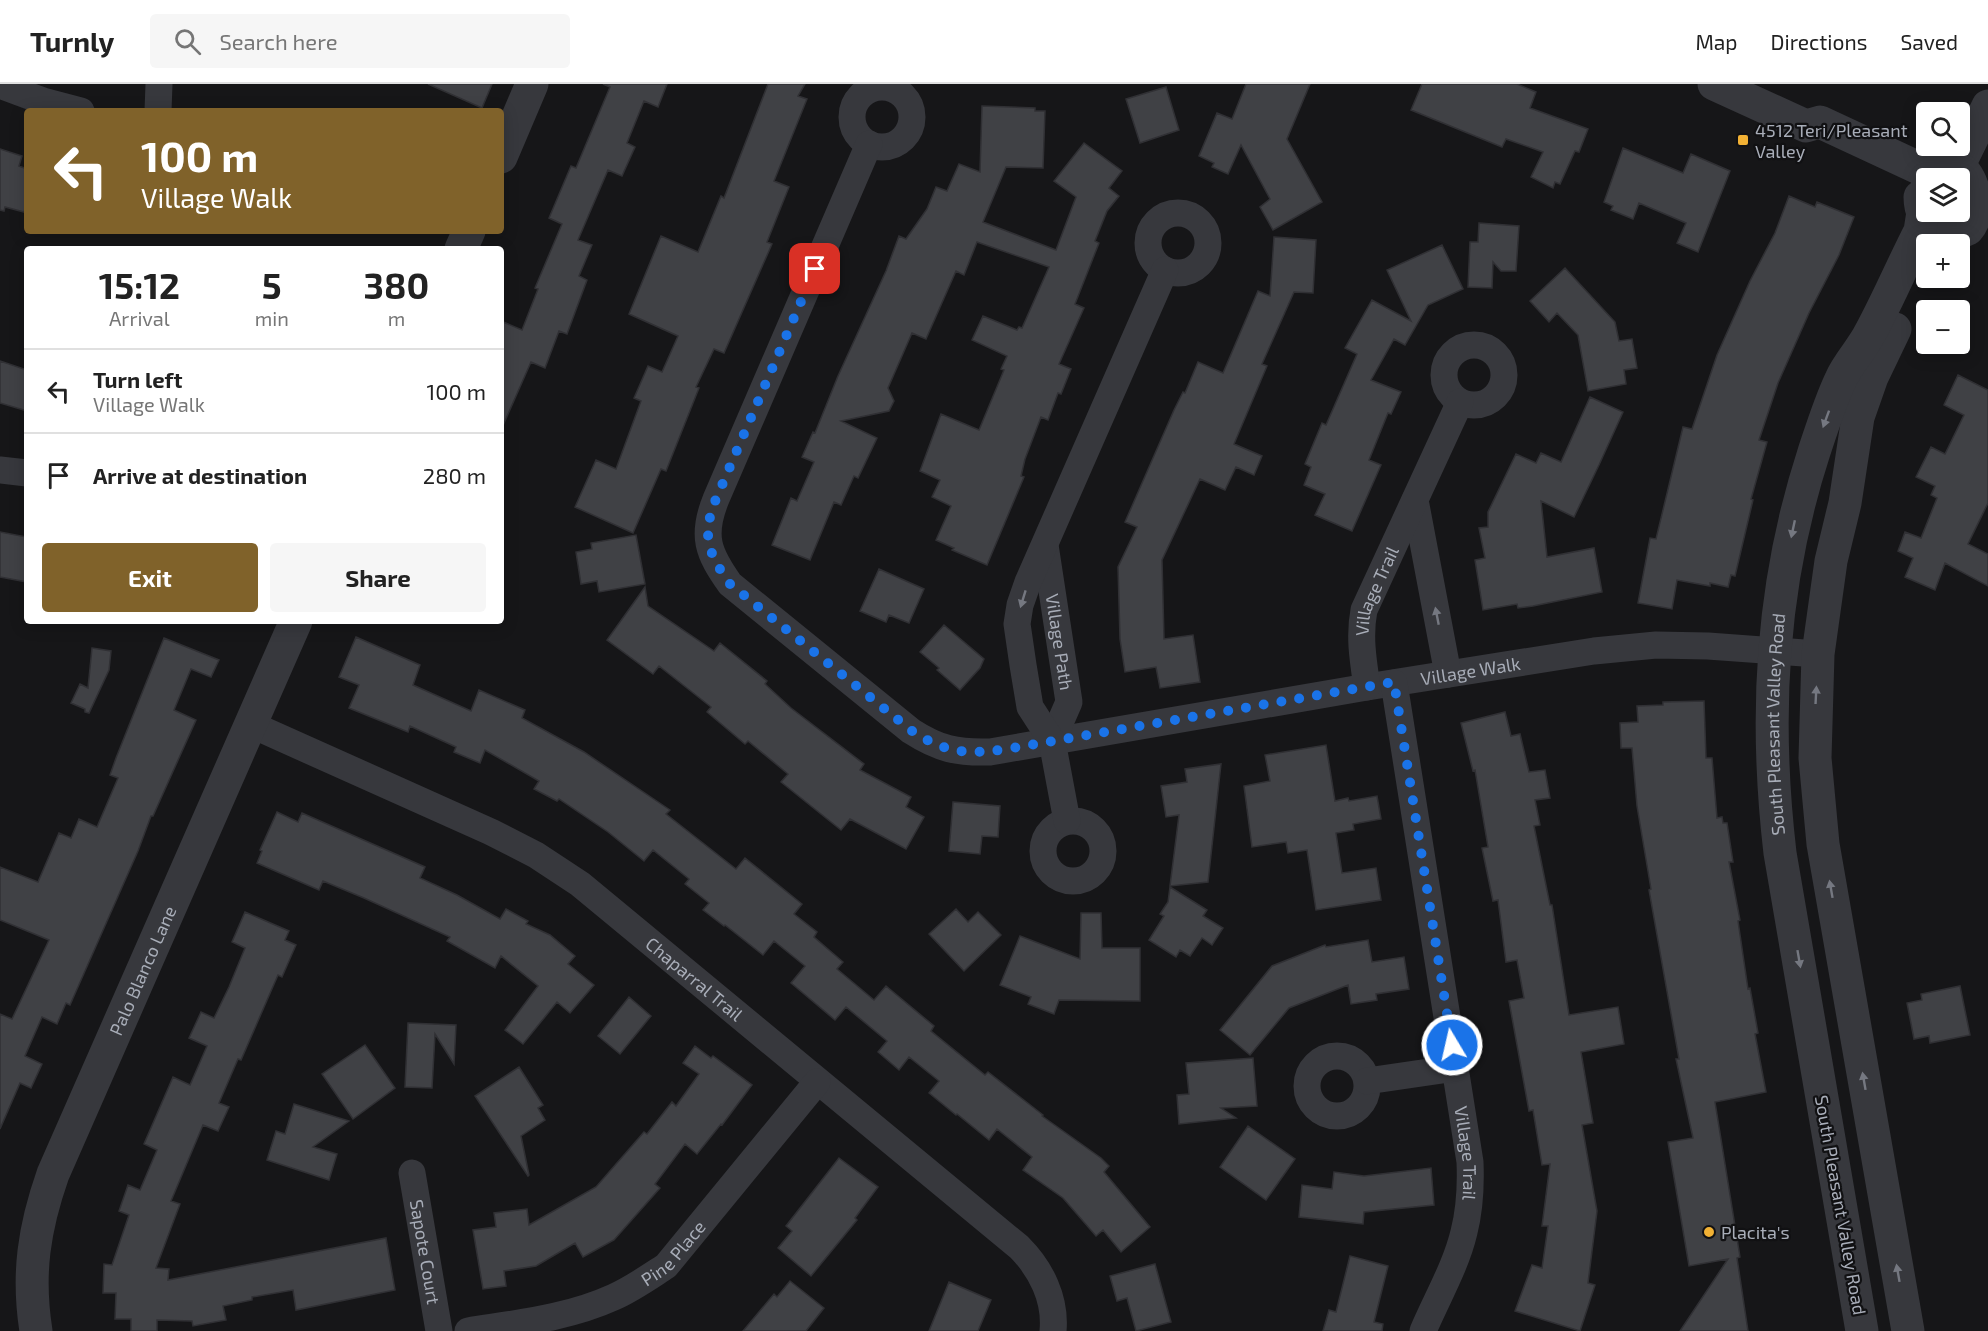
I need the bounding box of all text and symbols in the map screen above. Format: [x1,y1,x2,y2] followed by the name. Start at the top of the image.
[150,14,570,68] search box
[30,24,114,58] text: Turnly
[171,25,204,58] icon: search
[219,28,338,54] text: Search here
[1695,29,1738,54] text: Map
[1771,29,1867,54] text: Directions
[1900,29,1958,54] text: Saved
[1916,102,1970,354] map controls
[1916,102,1970,156] button: search
[1755,119,1908,162] place label: 4512 Teri/Pleasant Valley
[141,130,258,180] text: 100 m
[42,132,120,210] icon: left
[1736,133,1750,147] marker: 4512 Teri/Pleasant Valley
[1916,168,1970,222] button: layers
[141,181,292,213] text: Village Walk
[1916,234,1970,288] button: +
[789,243,840,294] pin
[798,252,831,285] icon: arrive
[99,263,180,306] text: 15:12
[262,263,282,306] text: 5
[364,263,429,306] text: 380
[1916,300,1970,354] button: −
[109,306,170,330] text: Arrival
[255,306,289,330] text: min
[388,306,405,330] text: m
[93,366,182,392] text: Turn left
[42,375,75,408] icon: left
[427,378,486,404] text: 100 m
[93,392,205,416] text: Village Walk
[1820,410,1830,428] one-way arrow
[42,459,75,492] icon: arrive
[93,462,307,488] text: Arrive at destination
[423,462,486,488] text: 280 m
[1788,520,1797,539] one-way arrow
[1351,542,1403,636] street label: Village Trail
[42,543,258,612] button: Exit
[270,543,486,612] button: Share
[1018,590,1027,608] one-way arrow
[1042,592,1078,692] street label: Village Path
[1432,607,1441,626] one-way arrow
[1761,612,1789,836] street label: South Pleasant Valley Road
[1419,652,1522,689] street label: Village Walk
[1811,686,1820,705] one-way arrow
[1826,879,1835,898] one-way arrow
[104,902,180,1039] street label: Palo Blanco Lane
[642,932,748,1026] street label: Chaparral Trail
[1794,950,1803,969] one-way arrow
[1420,1013,1484,1077] position arrow
[1860,1072,1869,1091] one-way arrow
[1811,1093,1871,1317] street label: South Pleasant Valley Road
[1450,1104,1481,1202] street label: Village Trail
[406,1198,445,1306] street label: Sapote Court
[637,1216,710,1290] street label: Pine Place
[1721,1221,1790,1243] place label: Placita's
[1702,1225,1716,1239] marker: Placita's
[1893,1264,1902,1283] one-way arrow

